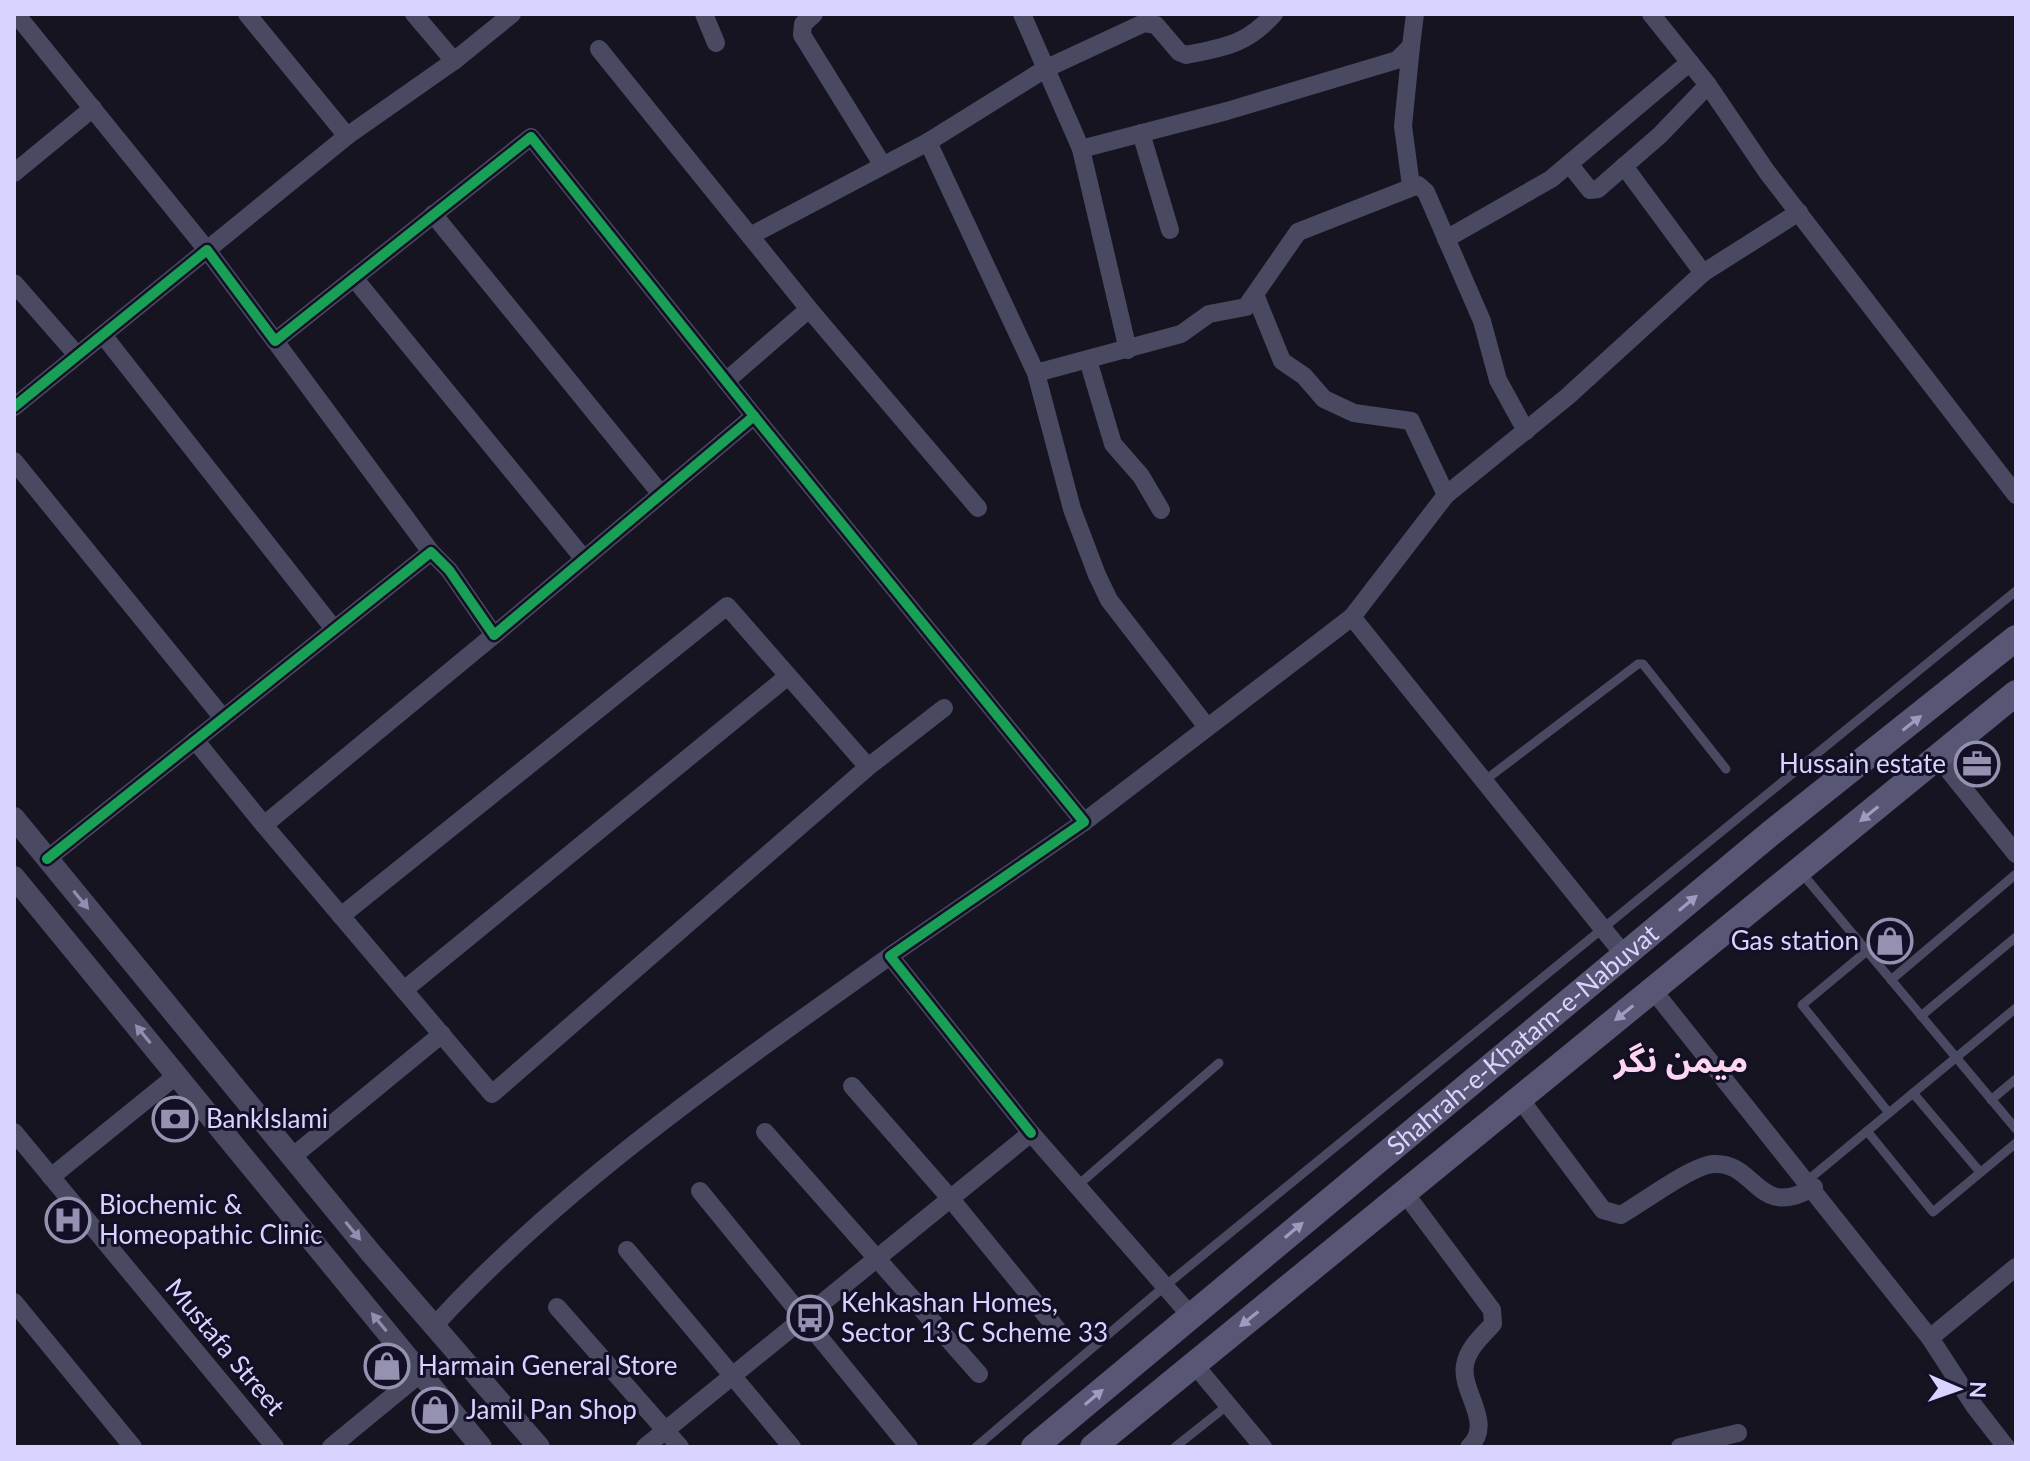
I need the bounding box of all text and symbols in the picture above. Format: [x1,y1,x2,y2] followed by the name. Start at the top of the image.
[1902,715,1922,731] one-way arrow
[1953,740,2001,788] office icon: Hussain estate
[1779,747,1946,779] place label: Hussain estate
[1859,805,1880,822] one-way arrow
[72,890,88,910] one-way arrow
[1677,895,1697,912] one-way arrow
[1380,916,1665,1161] street label: Shahrah-e-Khatam-e-Nabuvat
[1866,917,1914,965] shop icon: Gas station
[1731,924,1859,956] place label: Gas station
[1614,1004,1634,1021] one-way arrow
[135,1024,152,1044] one-way arrow
[1612,1038,1748,1080] district label: میمن نگر
[151,1095,199,1143] bank icon: BankIslami
[206,1102,328,1134] place label: BankIslami
[99,1188,322,1250] place label: Biochemic & Homeopathic Clinic
[44,1196,92,1244] hospital icon: Biochemic & Homeopathic Clinic
[344,1221,360,1241] one-way arrow
[1284,1222,1304,1239] one-way arrow
[159,1271,293,1422] street label: Mustafa Street
[841,1286,1108,1348] place label: Kehkashan Homes, Sector 13 C Scheme 33
[786,1294,834,1342] bus stop icon: Kehkashan Homes, Sector 13 C Scheme 33
[1239,1310,1259,1327] one-way arrow
[371,1312,388,1332] one-way arrow
[363,1342,411,1390] shop icon: Harmain General Store
[418,1349,678,1381] place label: Harmain General Store
[1918,1349,1998,1429] north arrow
[1965,1381,1992,1399] text: N
[411,1386,459,1434] shop icon: Jamil Pan Shop
[1084,1389,1104,1406] one-way arrow
[466,1393,637,1425] place label: Jamil Pan Shop

